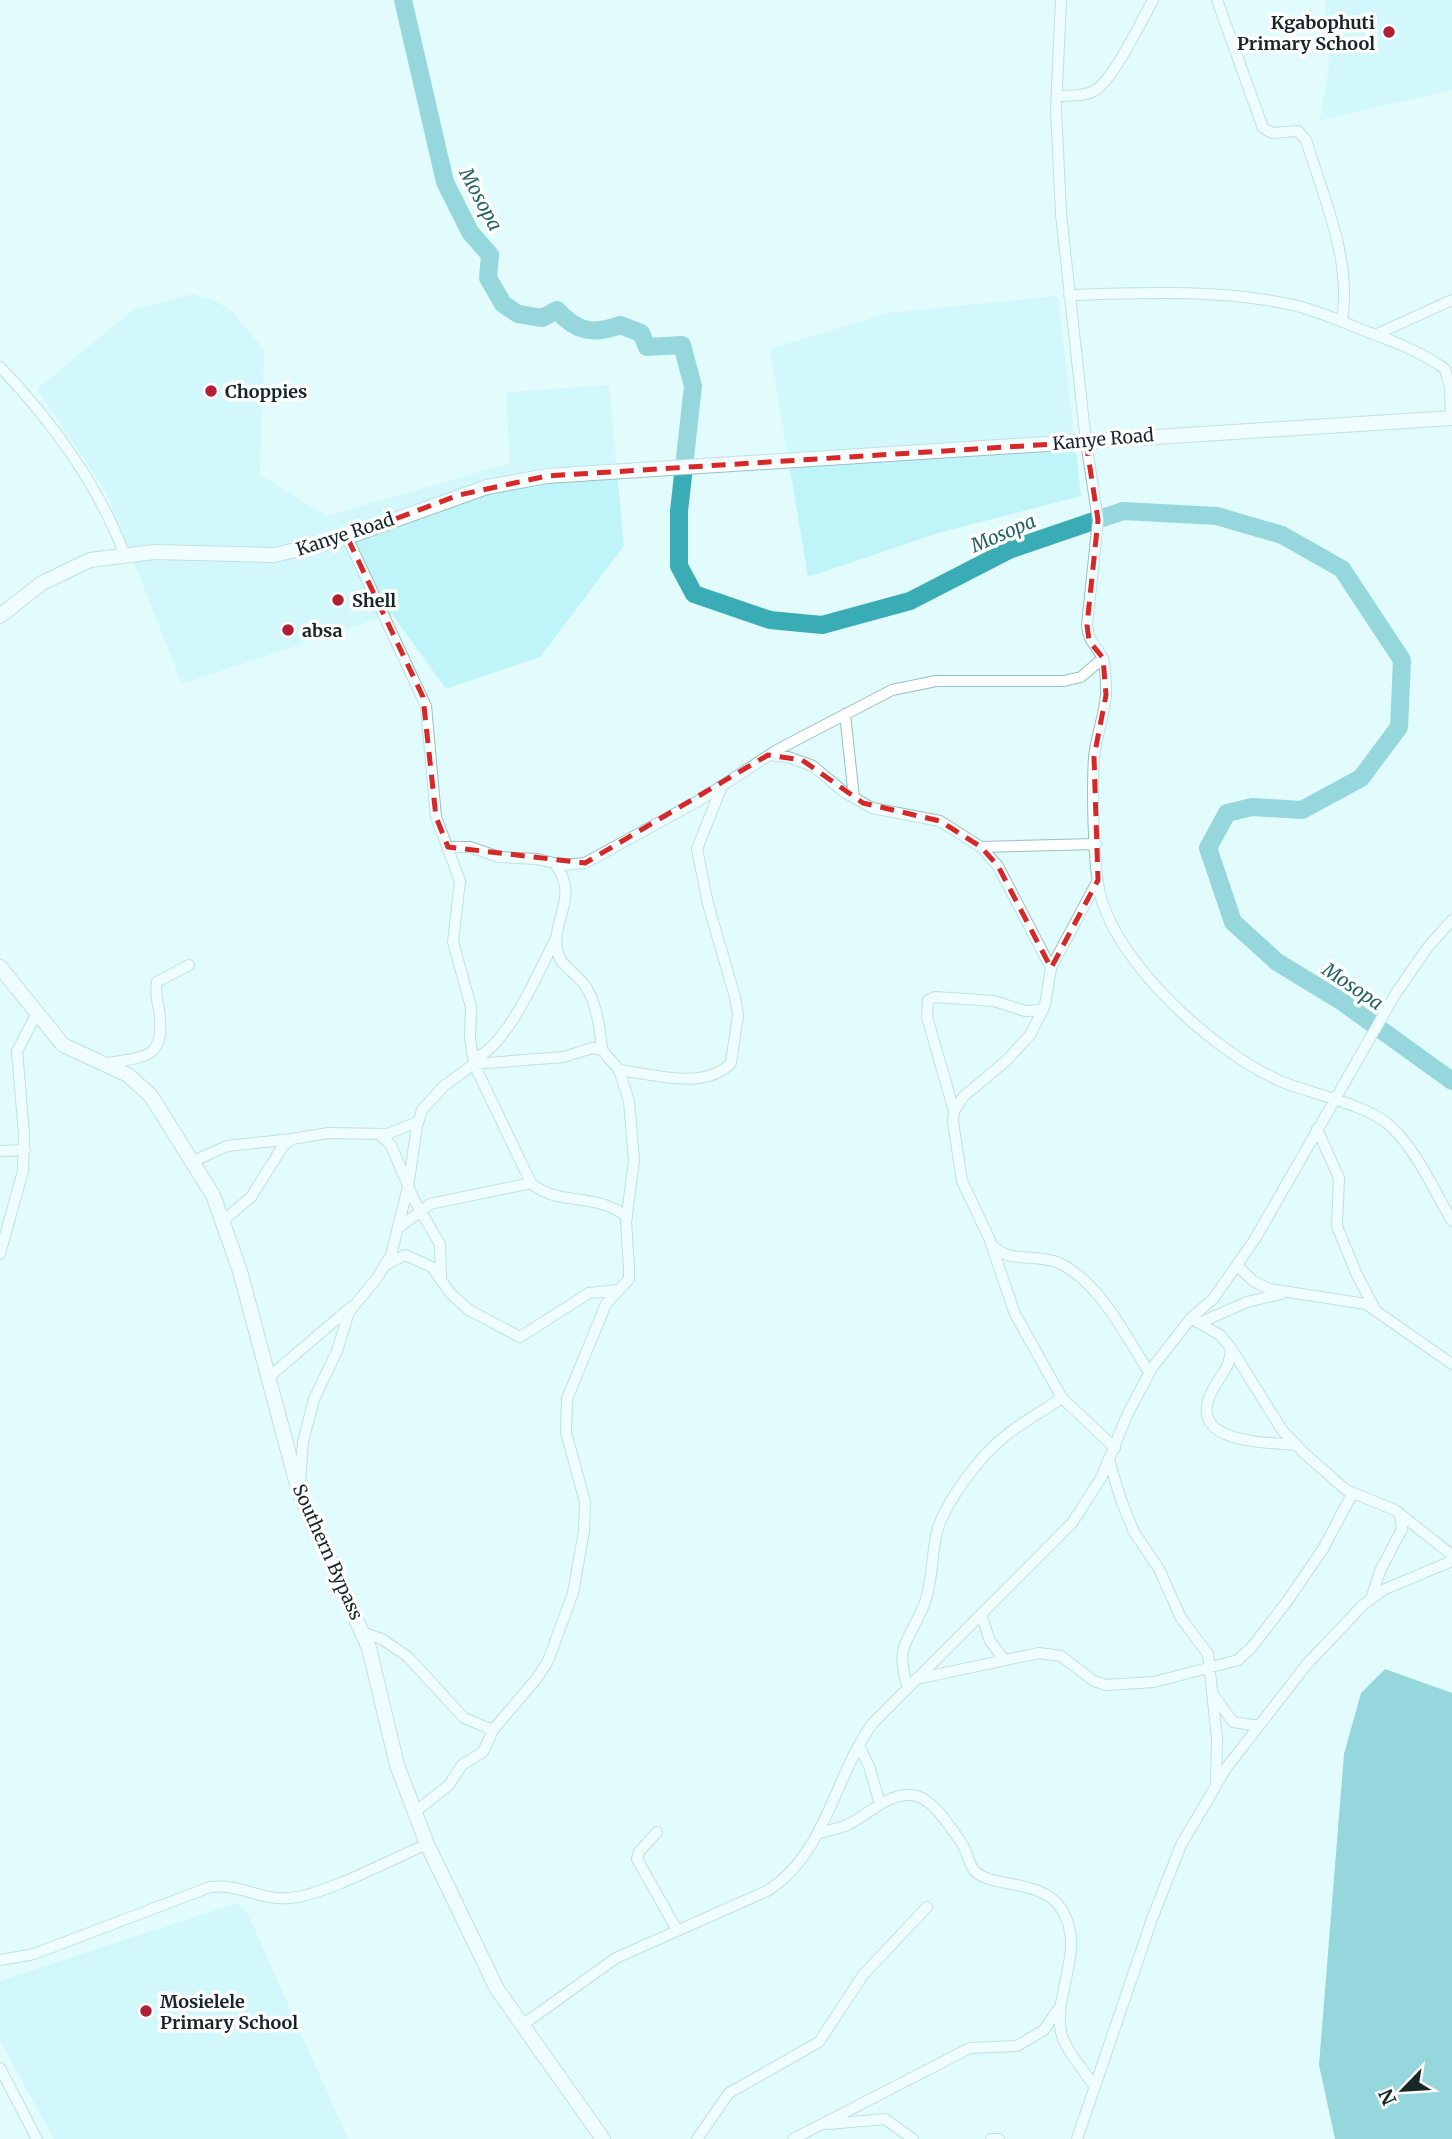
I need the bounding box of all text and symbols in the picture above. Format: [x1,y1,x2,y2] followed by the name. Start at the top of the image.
[1237,11,1375,55] place label: Kgabophuti Primary School
[1381,24,1397,40] marker: Kgabophuti Primary School
[454,162,508,235] water label: Mosopa
[225,380,307,403] place label: Choppies
[203,383,219,399] marker: Choppies
[1051,423,1155,455] street label: Kanye Road
[293,507,397,561] street label: Kanye Road
[966,509,1039,558] water label: Mosopa
[352,589,396,612] place label: Shell
[330,592,346,608] marker: Shell
[302,619,343,642] place label: absa
[280,622,296,638] marker: absa
[1317,956,1388,1015] water label: Mosopa
[288,1481,368,1624] street label: Southern Bypass
[160,1990,298,2034] place label: Mosielele Primary School
[138,2003,154,2019] marker: Mosielele Primary School
[1368,2055,1438,2125] north arrow
[1374,2085,1402,2109] text: N

